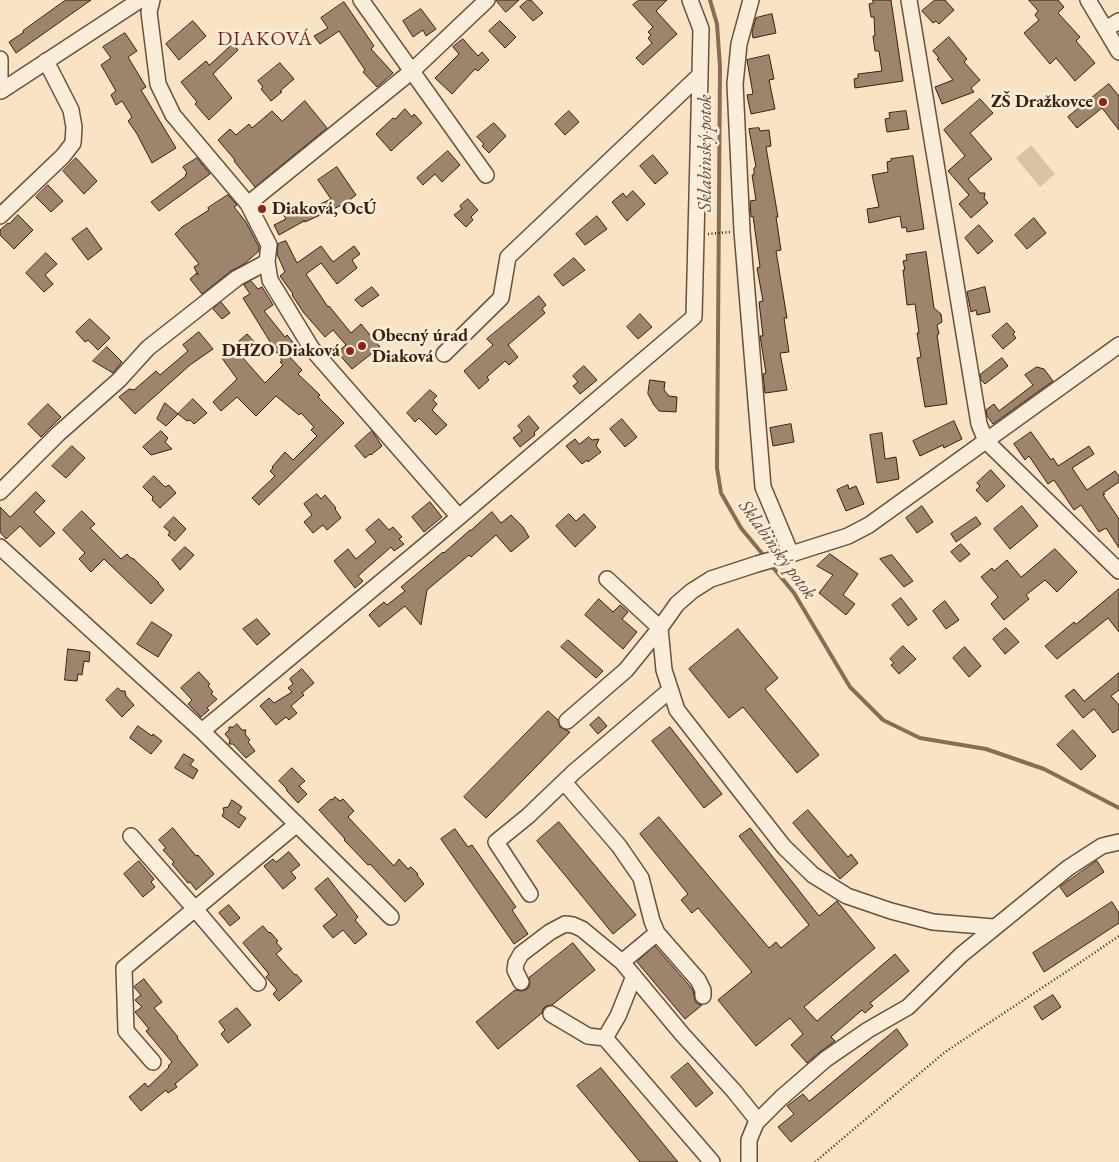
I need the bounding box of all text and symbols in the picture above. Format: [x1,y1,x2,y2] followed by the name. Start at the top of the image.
[216,28,314,52] district label: DIAKOVÁ
[991,91,1093,113] place label: ZŠ Dražkovce
[695,94,717,212] water label: Sklabinský potok
[1097,96,1109,108] marker: ZŠ Dražkovce
[272,198,377,220] place label: Diaková, OcÚ
[256,203,268,215] marker: Diaková, OcÚ
[372,325,468,368] place label: Obecný úrad Diaková
[222,340,340,362] place label: DHZO Diaková
[356,340,368,352] marker: Obecný úrad Diaková
[344,345,356,357] marker: DHZO Diaková
[733,496,821,604] water label: Sklabinský potok

